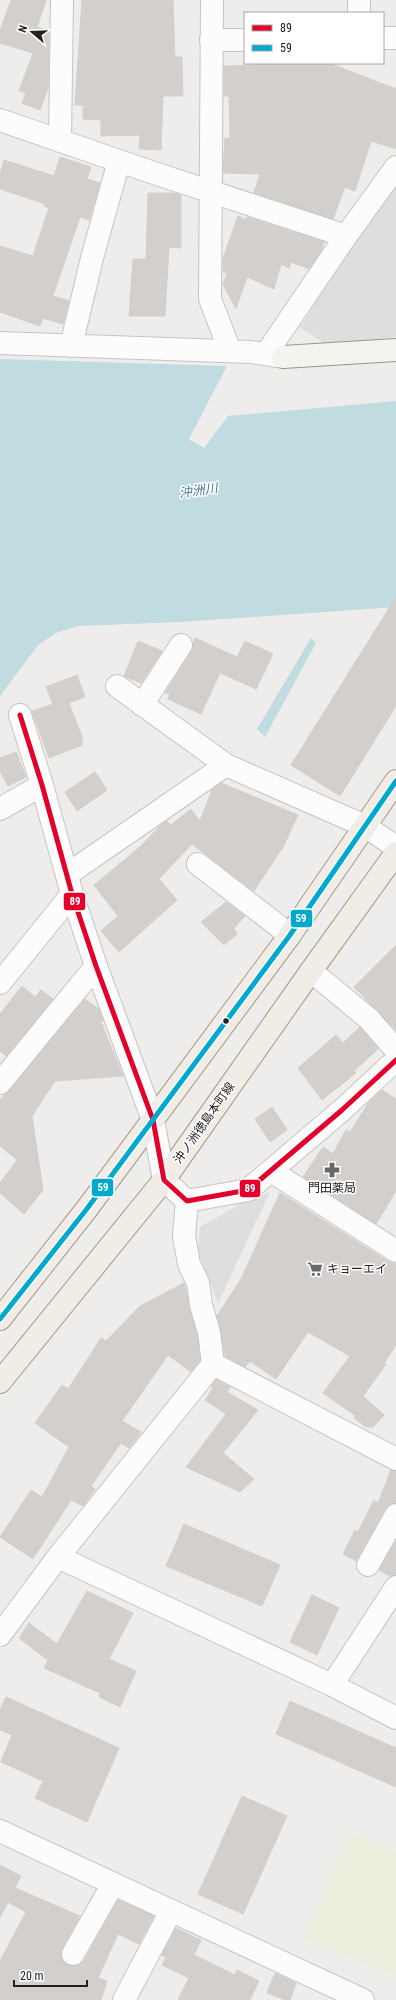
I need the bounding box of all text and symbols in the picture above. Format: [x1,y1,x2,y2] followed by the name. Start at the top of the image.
[12,12,52,52] north arrow
[244,12,384,64] legend
[280,21,292,35] text: 89
[16,23,30,34] text: N
[280,41,292,55] text: 59
[178,480,220,501] water label: 沖洲川
[63,892,86,911] line badge: 89
[69,895,81,908] text: 89
[290,909,313,928] line badge: 59
[295,912,307,925] text: 59
[221,1016,231,1026] unlabelled marker
[171,1080,237,1166] street label: 沖ノ洲徳島本町線
[323,1161,341,1179] pharmacy icon: 門田薬局
[91,1178,114,1197] line badge: 59
[239,1179,261,1198] line badge: 89
[97,1181,109,1194] text: 59
[308,1181,356,1195] place label: 門田薬局
[244,1182,256,1195] text: 89
[306,1260,324,1278] supermarket icon: キョーエイ
[327,1262,387,1276] place label: キョーエイ
[14,1962,87,1988] scale bar
[20,1969,44,1983] text: 20 m

